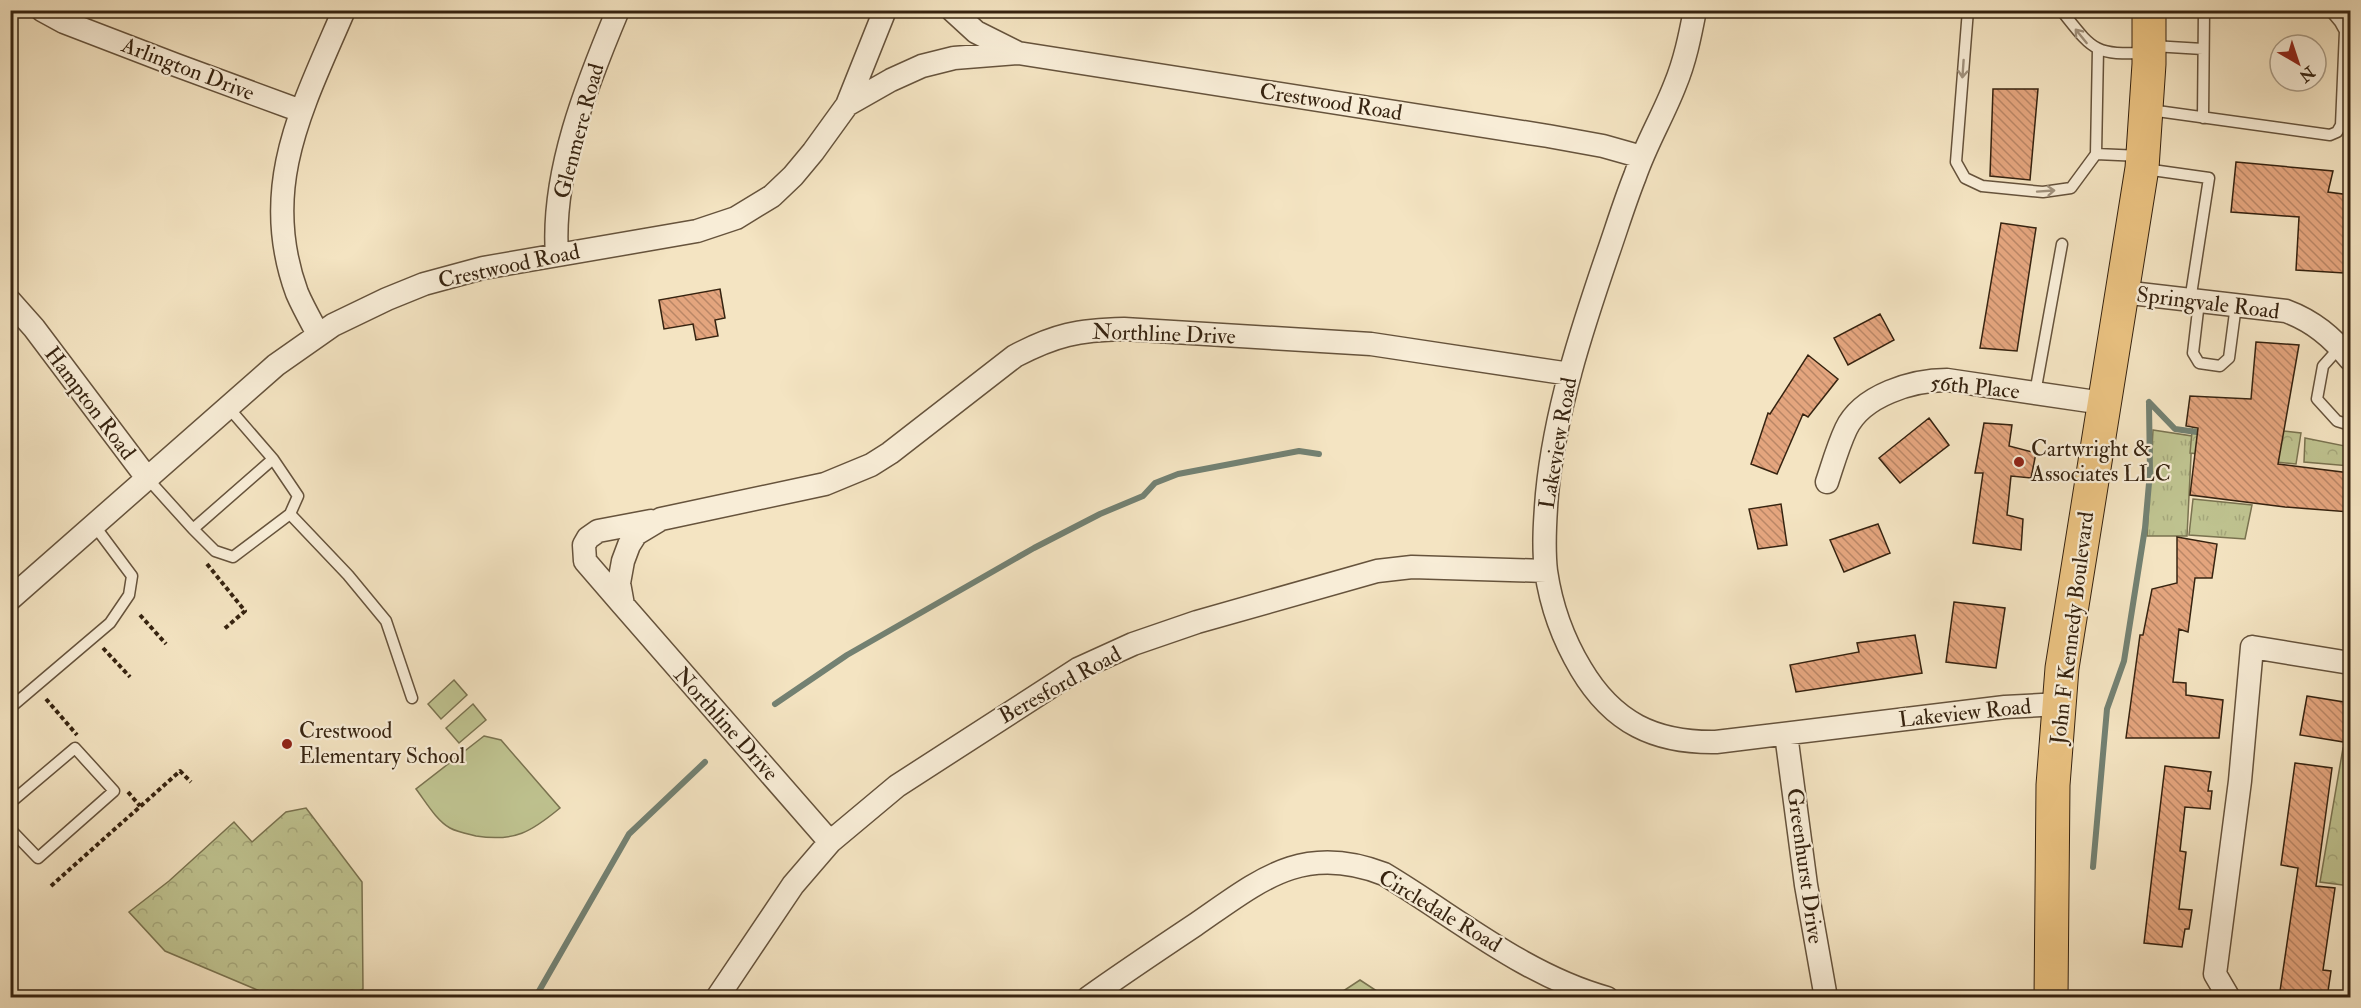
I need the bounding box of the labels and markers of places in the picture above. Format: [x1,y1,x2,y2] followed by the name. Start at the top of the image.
[2030,435,2171,488] place label: Cartwright & Associates LLC
[2012,455,2026,469] marker: Cartwright & Associates LLC
[299,717,465,770] place label: Crestwood Elementary School
[280,737,294,751] marker: Crestwood Elementary School

